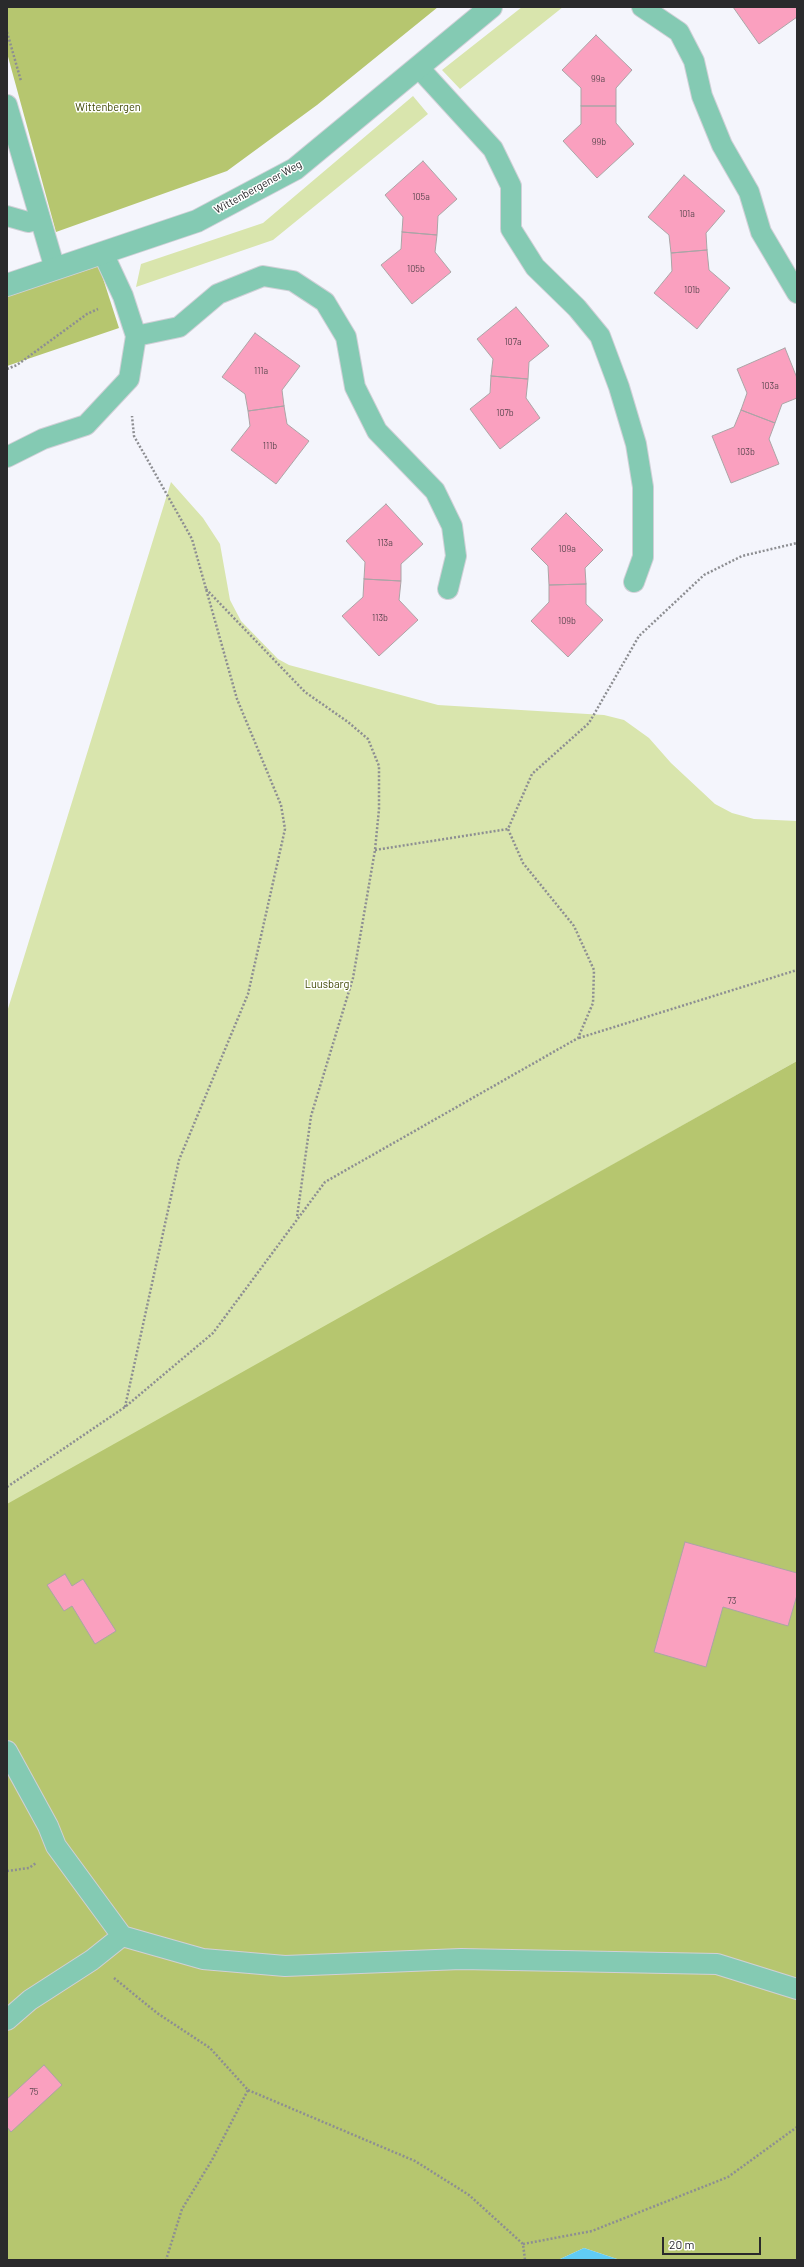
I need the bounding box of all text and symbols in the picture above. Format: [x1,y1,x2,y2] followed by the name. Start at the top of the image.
[591,74,605,84] house number: 99a
[75,100,141,114] park label: Wittenbergen
[592,137,606,147] house number: 99b
[212,157,304,217] street label: Wittenbergener Weg
[412,192,430,202] house number: 105a
[679,209,695,219] house number: 101a
[407,264,425,274] house number: 105b
[684,285,700,295] house number: 101b
[504,337,522,347] house number: 107a
[254,366,268,376] house number: 111a
[761,381,779,391] house number: 103a
[496,408,514,418] house number: 107b
[263,441,277,451] house number: 111b
[737,447,755,457] house number: 103b
[377,538,393,548] house number: 113a
[558,544,576,554] house number: 109a
[372,613,388,623] house number: 113b
[558,616,576,626] house number: 109b
[305,977,349,991] park label: Luusbarg
[728,1596,736,1606] house number: 73
[30,2087,38,2097] house number: 75
[664,2229,763,2255] scale bar
[669,2237,695,2251] text: 20 m

